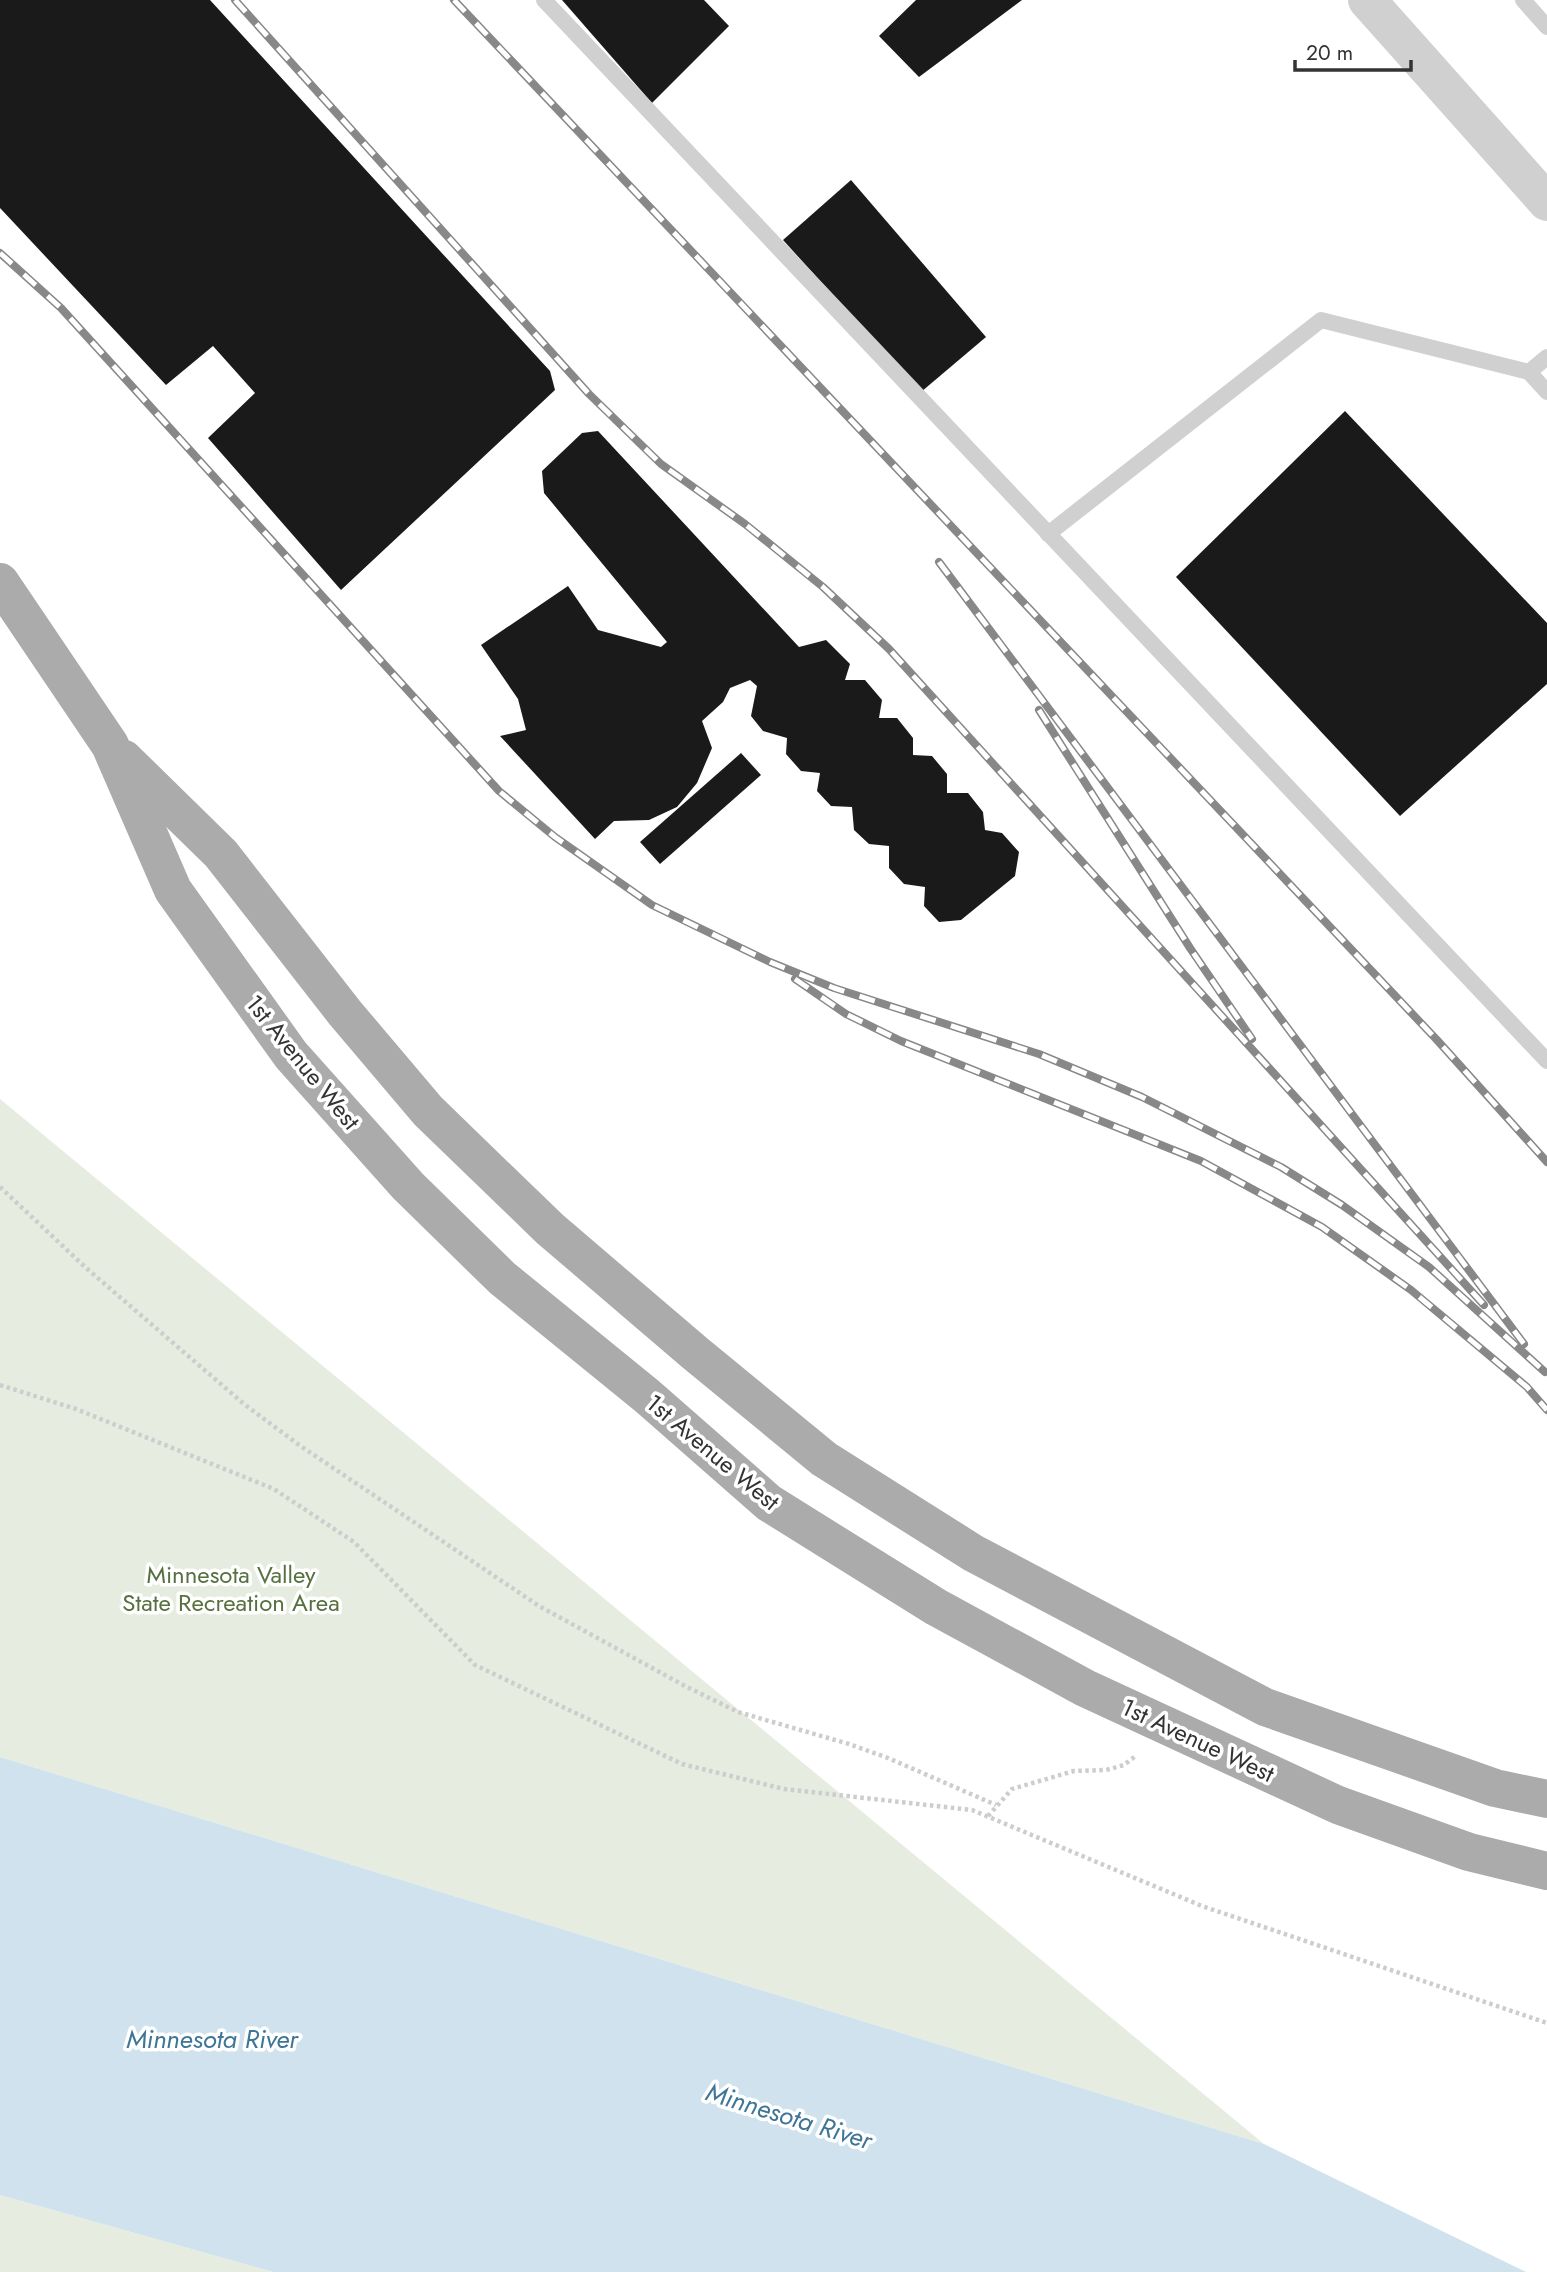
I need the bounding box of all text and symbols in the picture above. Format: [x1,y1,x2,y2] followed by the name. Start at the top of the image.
[1295,28,1410,72] scale bar
[1306,38,1353,68] text: 20 m
[237,987,369,1137] street label: 1st Avenue West
[639,1386,788,1519] street label: 1st Avenue West
[122,1557,340,1620] park label: Minnesota Valley State Recreation Area
[1116,1689,1280,1791] street label: 1st Avenue West
[126,2020,299,2058] water label: Minnesota River
[701,2073,878,2160] water label: Minnesota River

